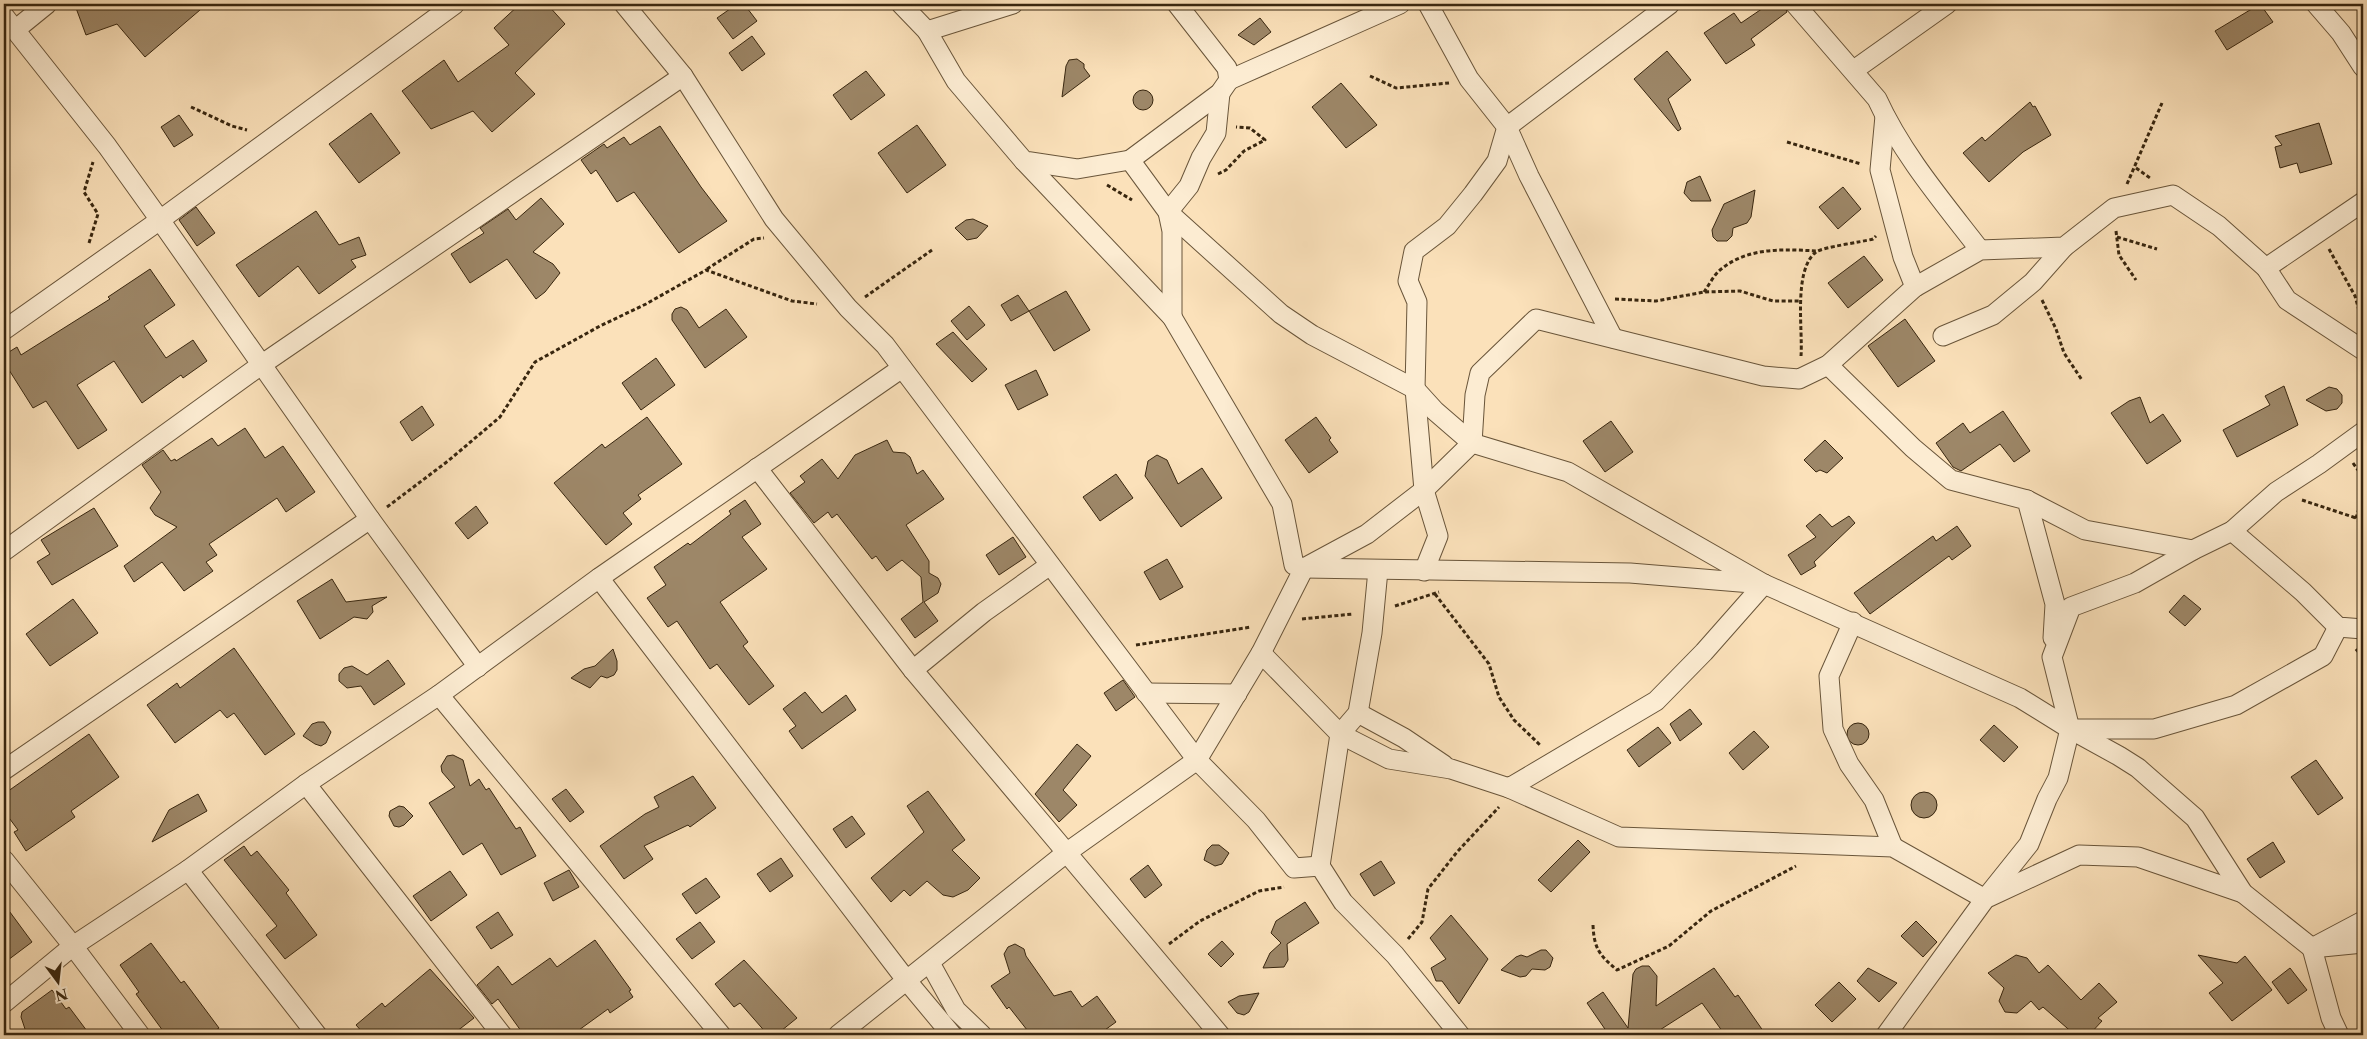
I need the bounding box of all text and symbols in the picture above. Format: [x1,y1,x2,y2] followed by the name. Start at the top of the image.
[32,956,82,1006] north arrow
[53,984,70,1005] text: N

